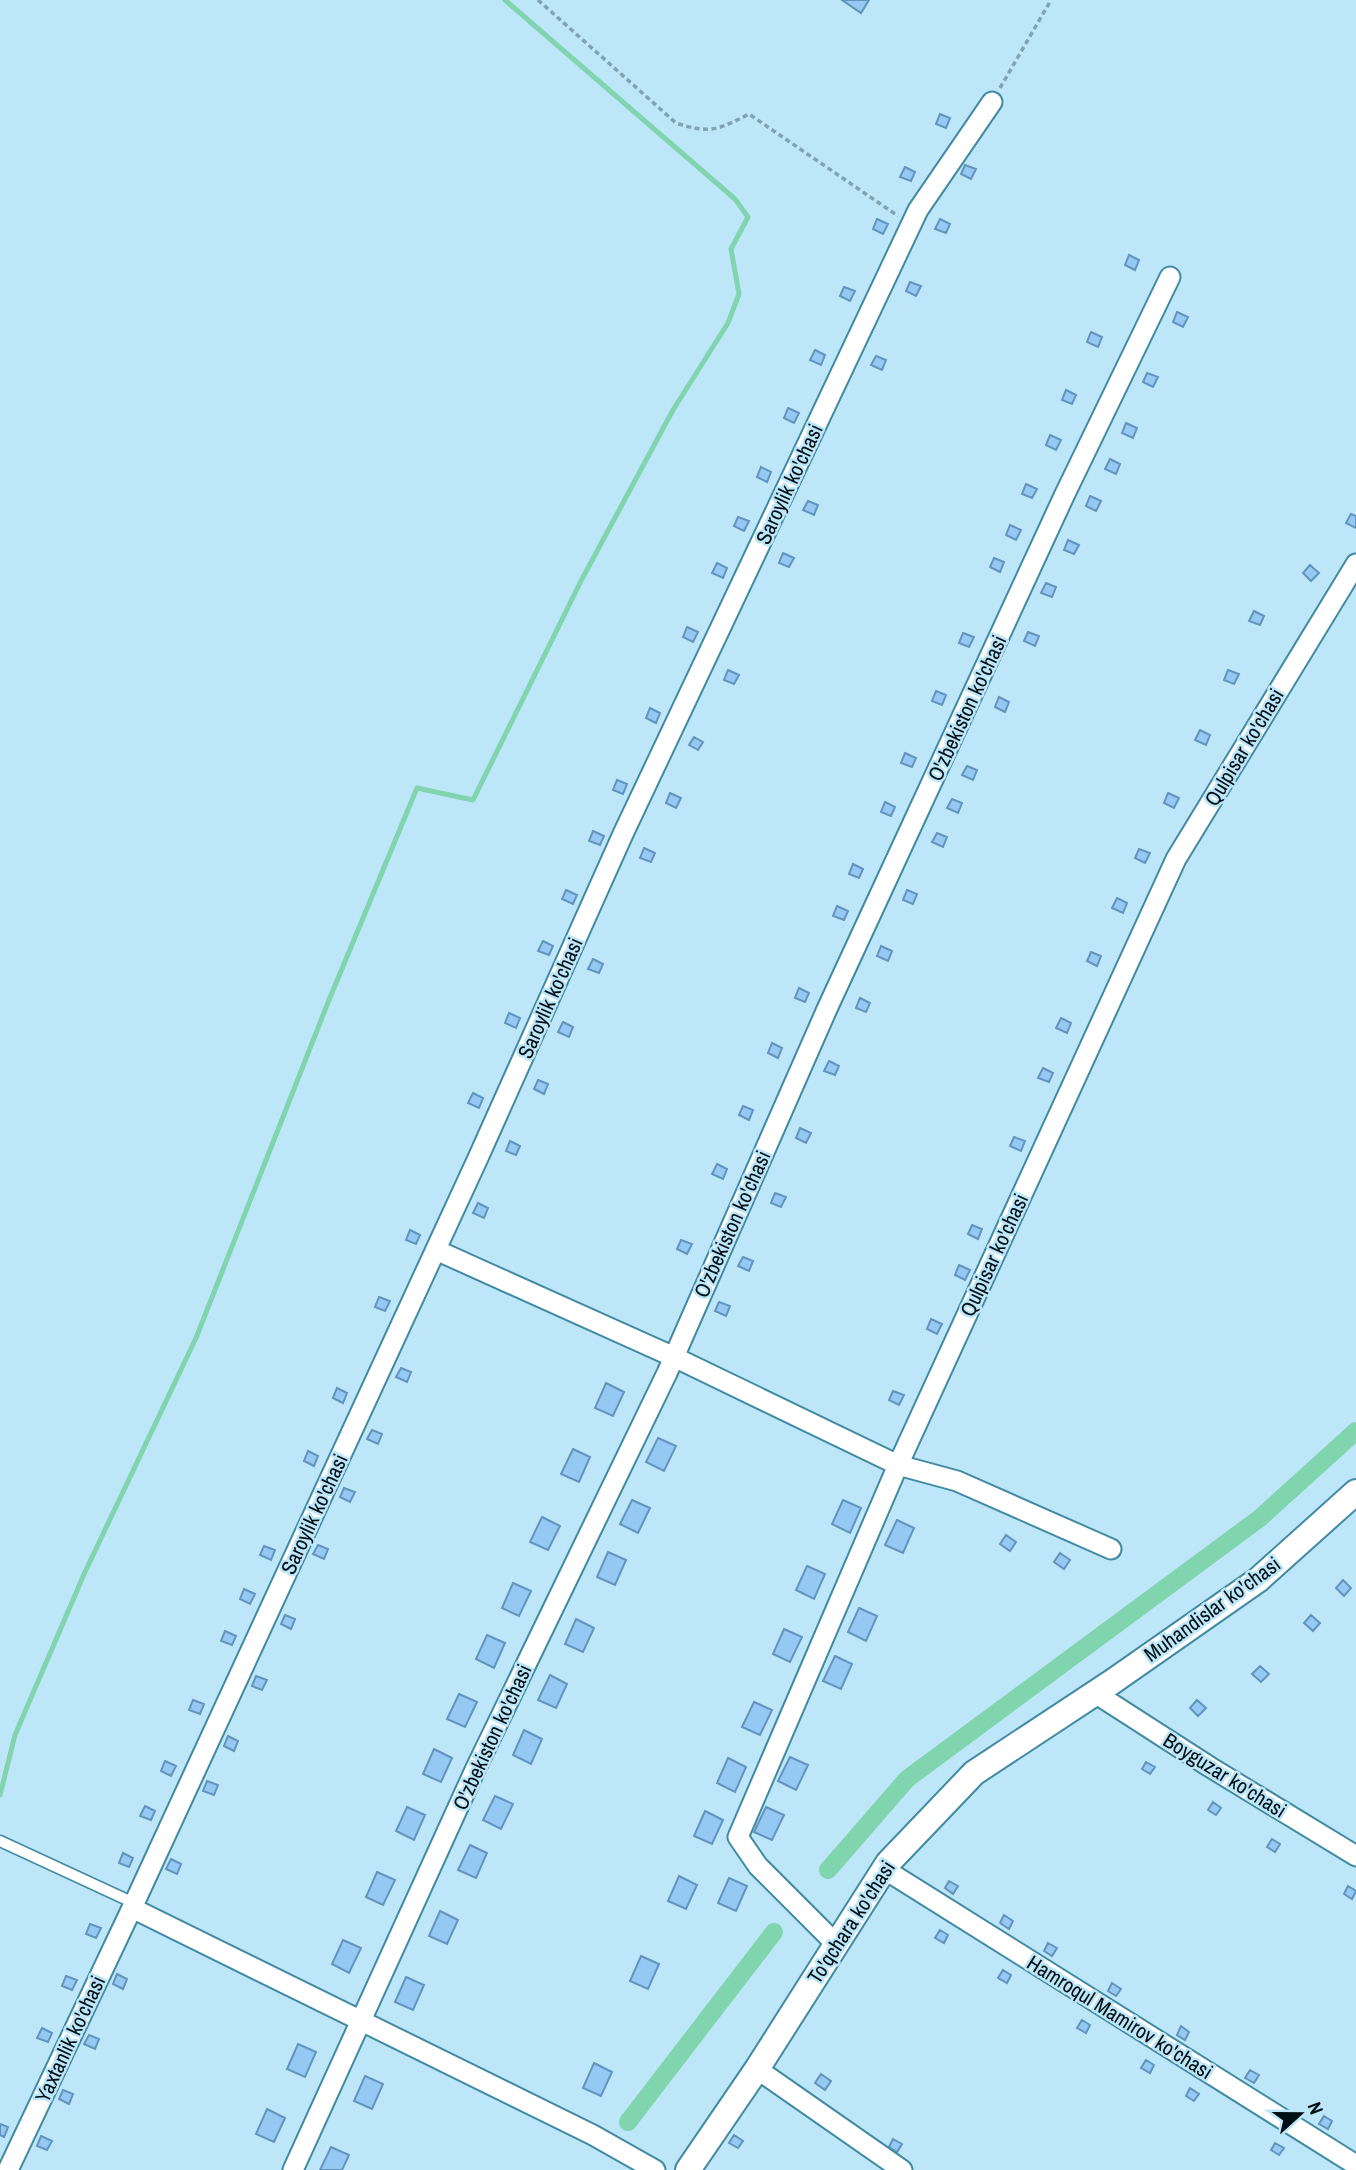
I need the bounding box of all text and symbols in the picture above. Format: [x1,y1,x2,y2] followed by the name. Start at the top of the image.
[748,419,830,549] street label: Saroylik ko'chasi
[921,630,1013,786] street label: O'zbekiston ko'chasi
[1197,683,1291,811] street label: Qulpisar ko'chasi
[510,933,590,1063] street label: Saroylik ko'chasi
[687,1146,777,1302] street label: O'zbekiston ko'chasi
[953,1189,1035,1321] street label: Qulpisar ko'chasi
[273,1449,355,1579] street label: Saroylik ko'chasi
[1138,1550,1286,1668] street label: Muhandislar ko'chasi
[446,1659,538,1815] street label: O'zbekiston ko'chasi
[1158,1726,1292,1824] street label: Boyguzar ko'chasi
[800,1855,902,1989] street label: To'qchara ko'chasi
[1022,1948,1218,2086] street label: Hamroqul Mamirov ko'chasi
[28,1971,112,2107] street label: Yaxtanlik ko'chasi
[1265,2079,1335,2149] north arrow
[1302,2098,1330,2118] text: N

